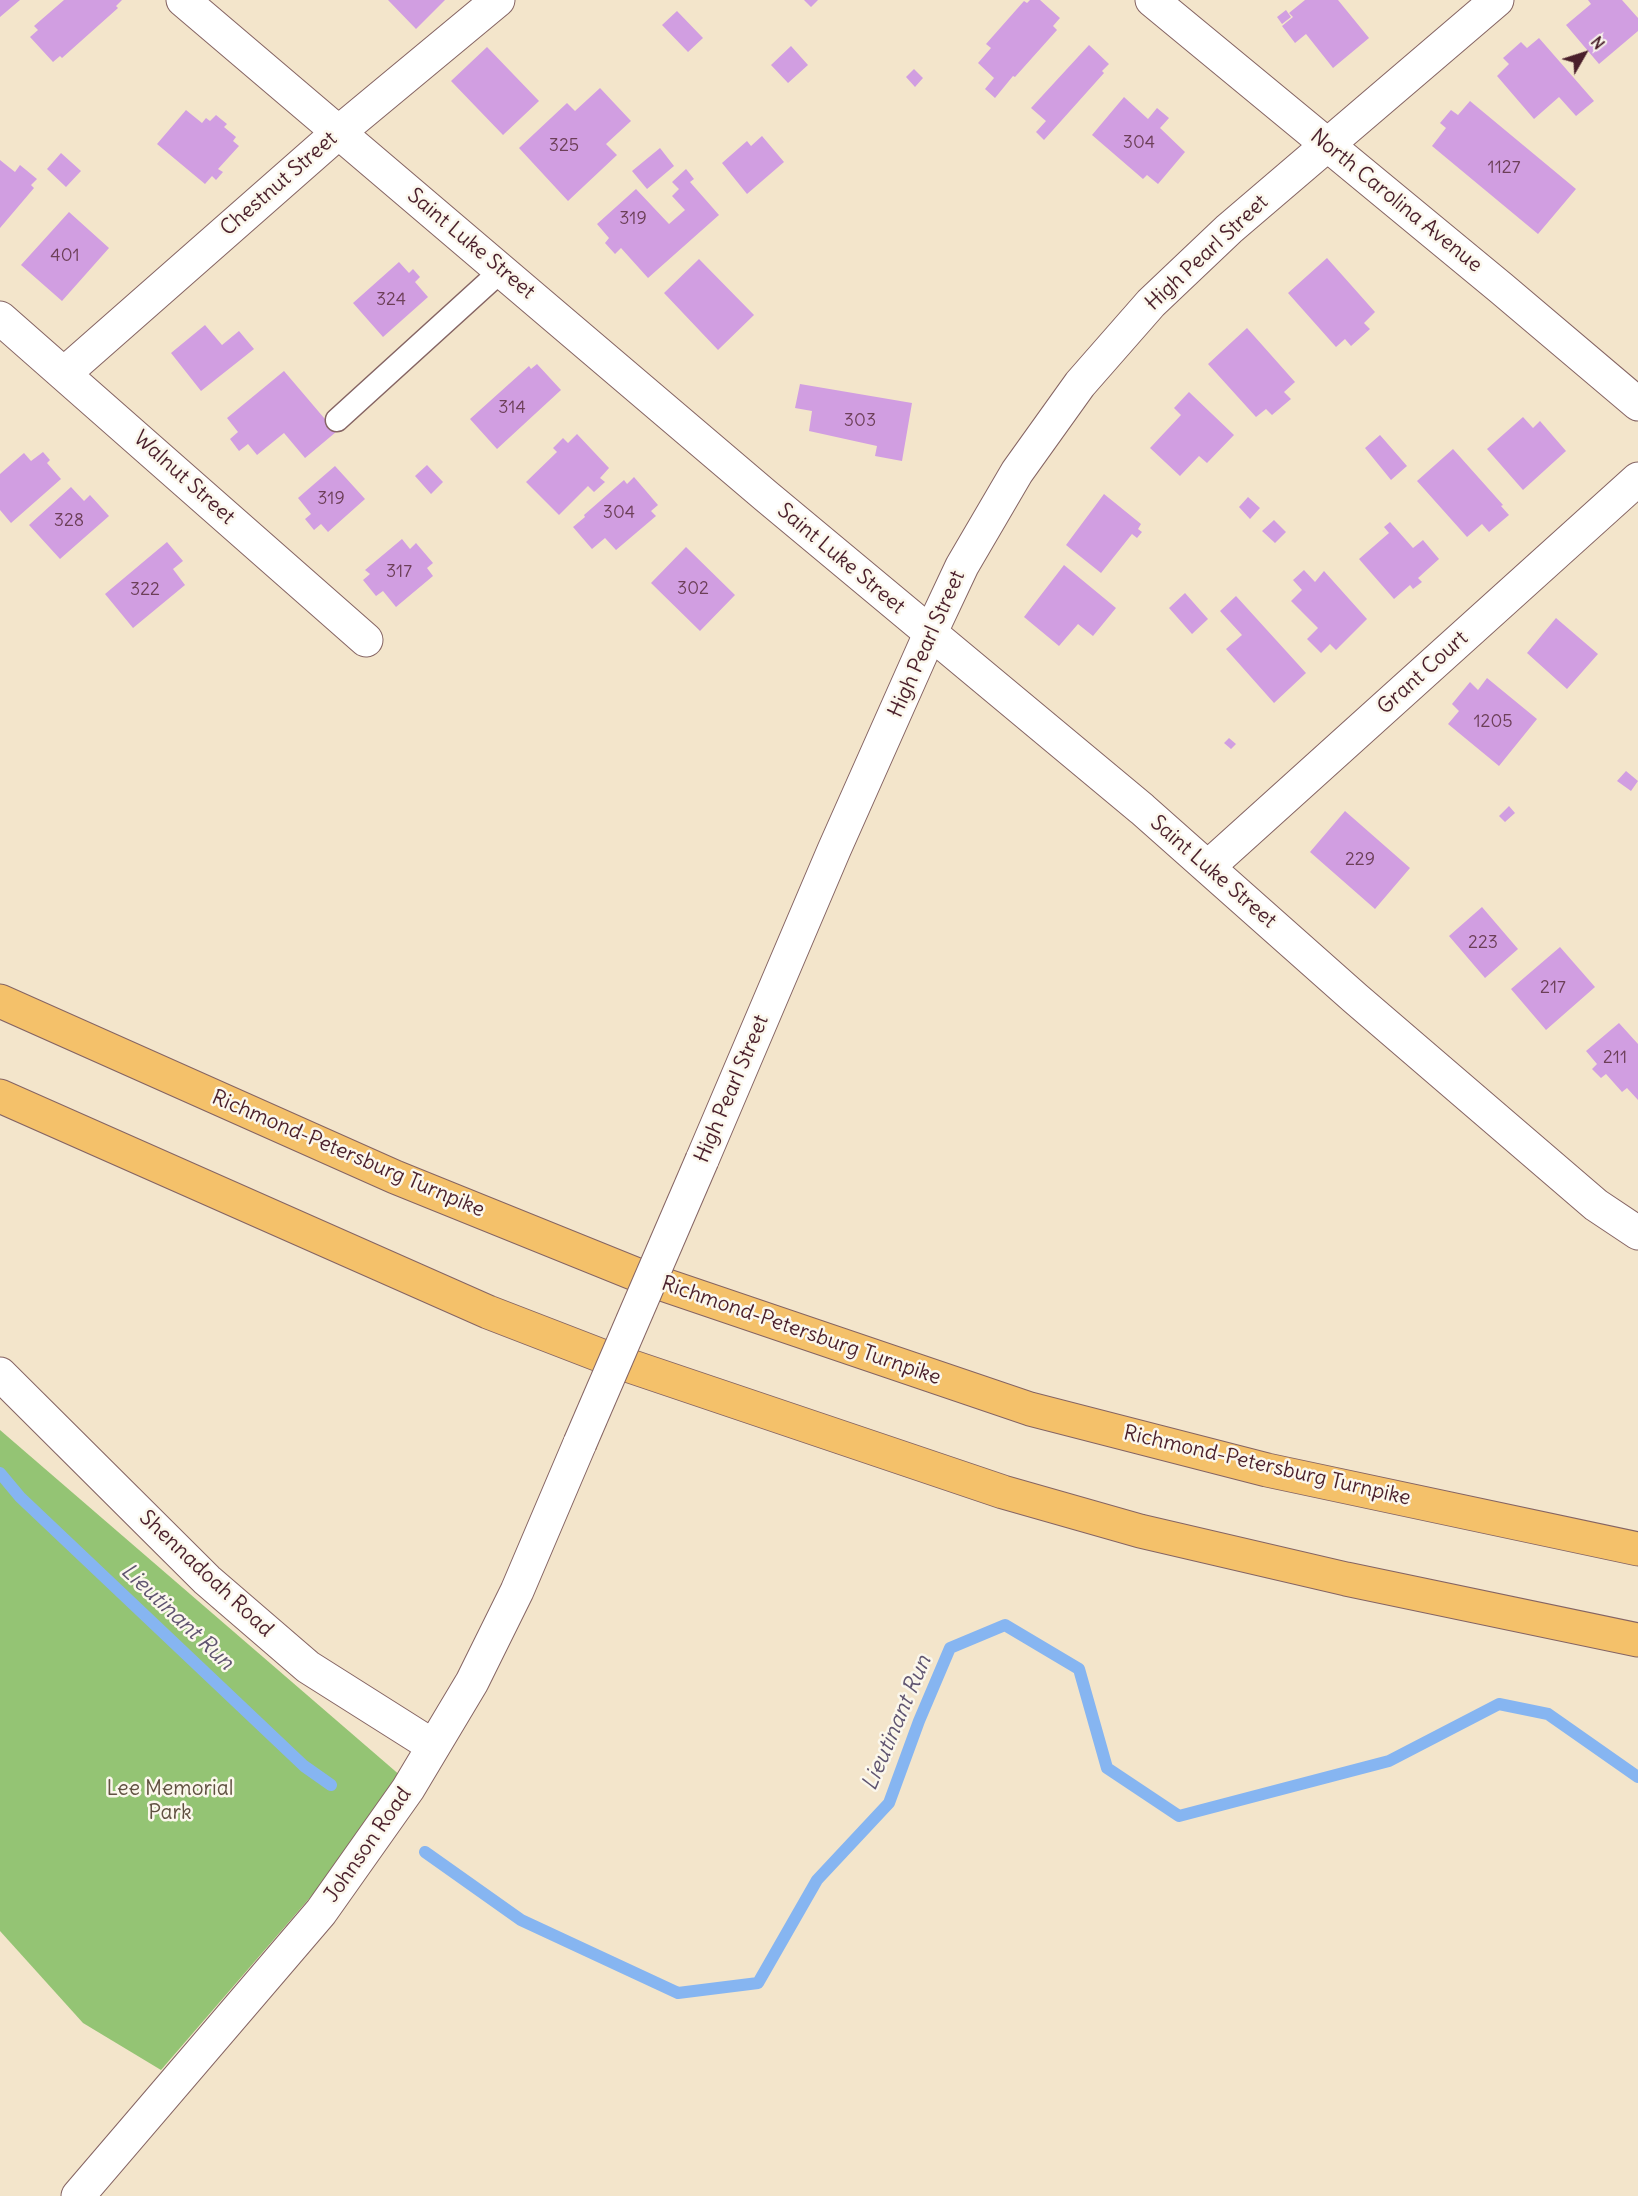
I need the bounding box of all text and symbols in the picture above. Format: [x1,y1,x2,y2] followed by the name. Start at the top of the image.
[1554,24,1614,84] north arrow
[1587,32,1609,53] text: N
[1305,124,1487,278] street label: North Carolina Avenue
[216,126,342,242] street label: Chestnut Street
[1123,132,1155,154] house number: 304
[549,135,579,157] house number: 325
[1488,157,1520,179] house number: 1127
[402,183,540,305] street label: Saint Luke Street
[1141,190,1273,316] street label: High Pearl Street
[619,208,647,230] house number: 319
[50,245,80,267] house number: 401
[376,289,406,311] house number: 324
[498,397,526,419] house number: 314
[844,410,876,432] house number: 303
[128,426,240,530] street label: Walnut Street
[317,488,345,510] house number: 319
[772,498,910,620] street label: Saint Luke Street
[603,502,635,524] house number: 304
[54,510,84,532] house number: 328
[386,561,412,583] house number: 317
[883,567,971,721] street label: High Pearl Street
[677,578,709,600] house number: 302
[130,579,160,601] house number: 322
[1373,626,1473,720] street label: Grant Court
[1473,711,1513,733] house number: 1205
[1145,810,1281,934] street label: Saint Luke Street
[1345,849,1375,871] house number: 229
[1468,932,1498,954] house number: 223
[1540,977,1566,999] house number: 217
[690,1011,774,1167] street label: High Pearl Street
[1603,1047,1627,1069] house number: 211
[208,1085,488,1223] street label: Richmond-Petersburg Turnpike
[658,1271,944,1391] street label: Richmond-Petersburg Turnpike
[1121,1421,1413,1511] street label: Richmond-Petersburg Turnpike
[134,1506,278,1642] street label: Shennadoah Road
[115,1558,239,1676] water label: Lieutinant Run
[857,1652,937,1794] water label: Lieutinant Run
[107,1776,233,1826] park label: Lee Memorial Park
[319,1783,417,1907] street label: Johnson Road

